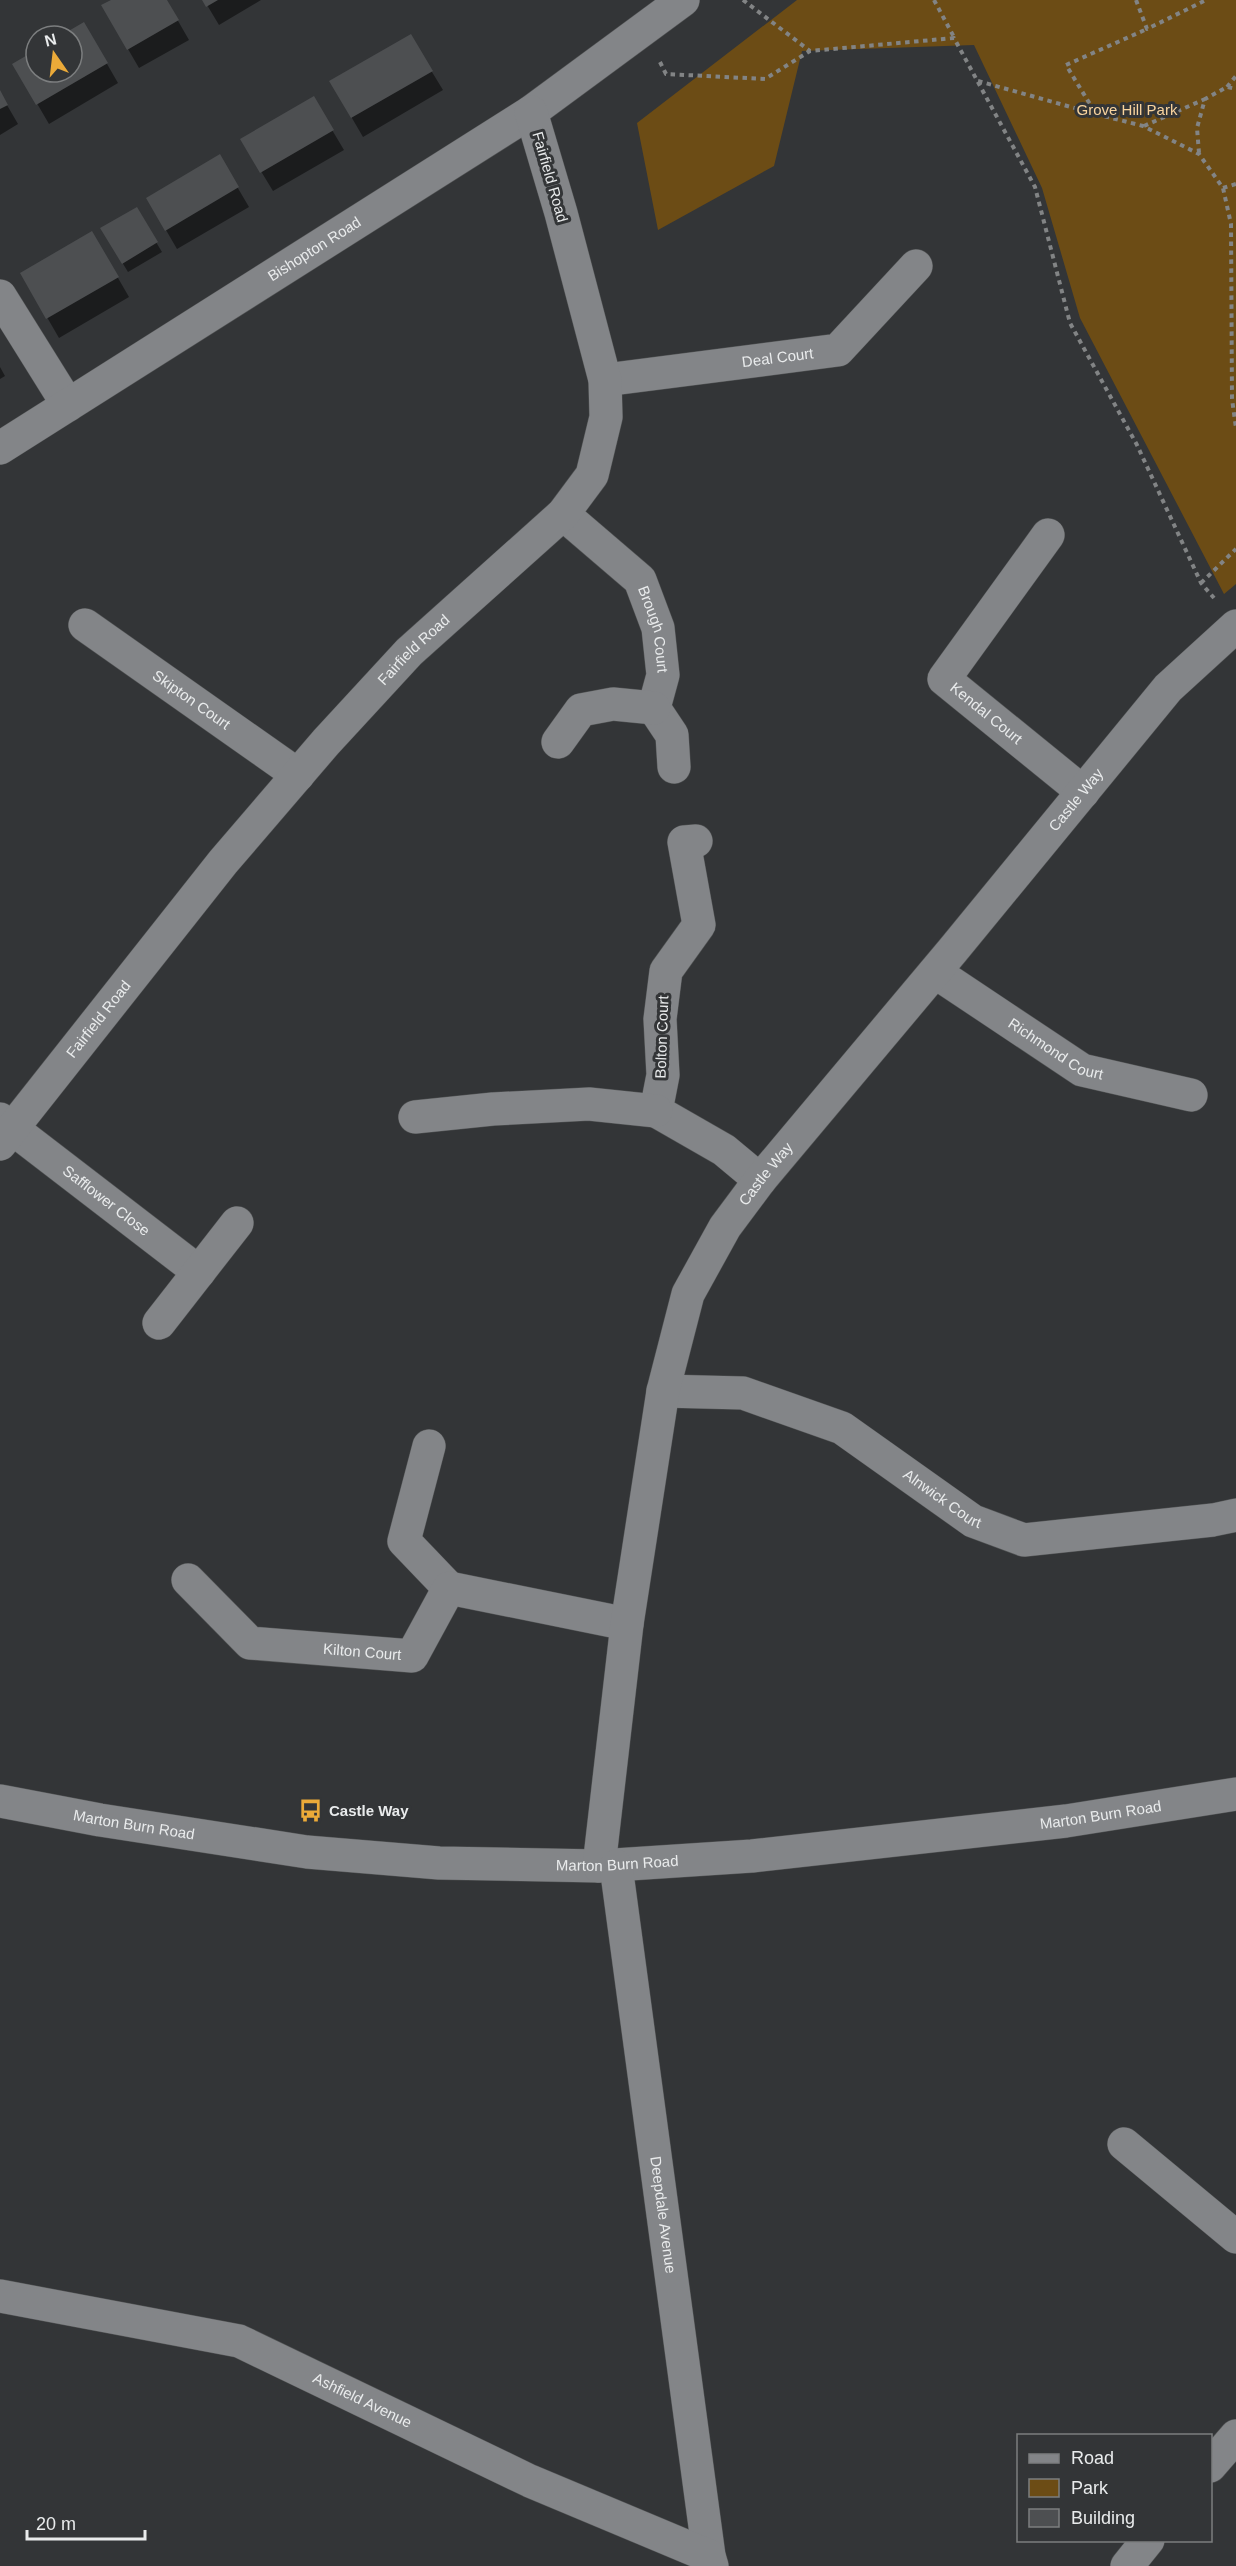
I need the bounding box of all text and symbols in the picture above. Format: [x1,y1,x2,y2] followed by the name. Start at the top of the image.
[24,24,84,84] north arrow
[43,30,58,50] text: N
[1077,101,1178,118] park label: Grove Hill Park
[529,130,572,224] street label: Fairfield Road
[264,213,364,284] street label: Bishopton Road
[741,344,815,370] street label: Deal Court
[635,583,672,674] street label: Brough Court
[374,611,453,688] street label: Fairfield Road
[150,666,234,733] street label: Skipton Court
[947,679,1026,748] street label: Kendal Court
[1045,764,1107,834] street label: Castle Way
[63,977,134,1061] street label: Fairfield Road
[652,994,671,1079] street label: Bolton Court
[1005,1014,1106,1083] street label: Richmond Court
[735,1138,796,1209] street label: Castle Way
[60,1162,153,1239] street label: Safflower Close
[900,1465,985,1532] street label: Alnwick Court
[323,1640,403,1663] street label: Kilton Court
[1039,1797,1162,1832] street label: Marton Burn Road
[298,1798,324,1824] bus stop icon: Castle Way
[329,1802,409,1819] place label: Castle Way
[72,1806,196,1842] street label: Marton Burn Road
[556,1852,679,1874] street label: Marton Burn Road
[647,2155,680,2274] street label: Deepdale Avenue
[310,2369,415,2431] street label: Ashfield Avenue
[1017,2434,1212,2542] legend
[1071,2448,1114,2468] text: Road
[1071,2478,1109,2498] text: Park
[27,2503,146,2541] scale bar
[1071,2508,1135,2528] text: Building
[36,2514,76,2534] text: 20 m

